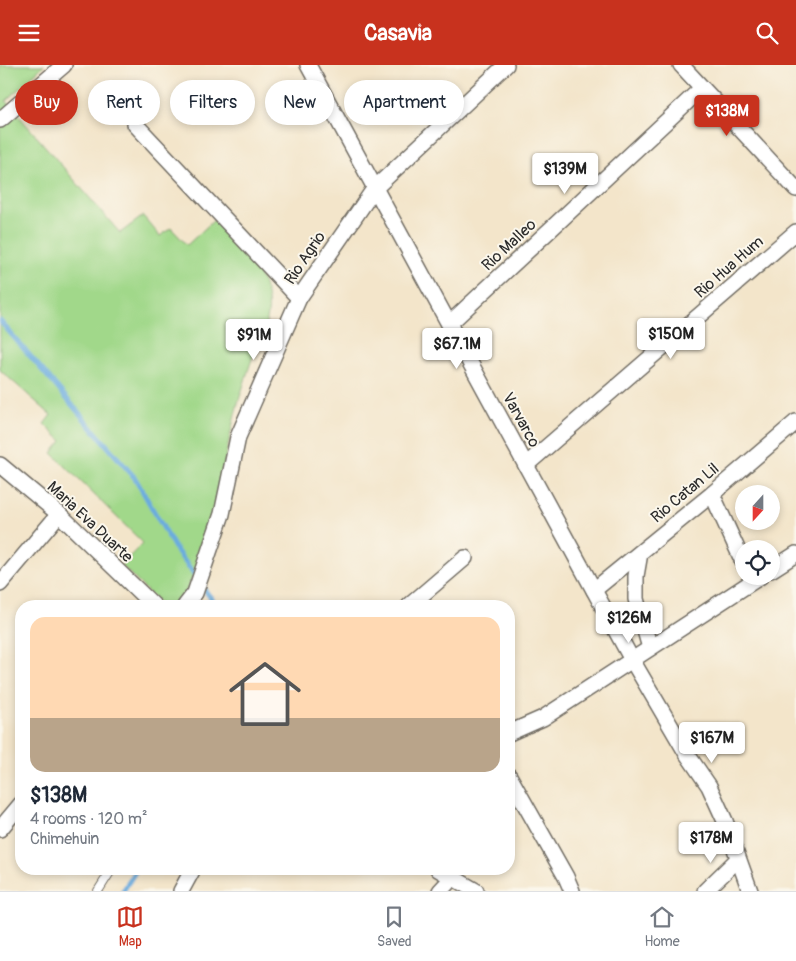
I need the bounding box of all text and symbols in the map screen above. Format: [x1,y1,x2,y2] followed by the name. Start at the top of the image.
[15,19,43,47] icon: menu
[364,19,432,47] text: Casavia
[753,19,781,47] icon: search
[15,80,78,125] chip: Buy
[88,80,160,125] chip: Rent
[170,80,255,125] chip: Filters
[265,80,334,125] chip: New
[344,80,464,125] chip: Apartment
[692,95,762,137] pin: $138M
[705,101,749,121] text: $138M
[530,153,600,195] pin: $139M
[543,159,587,179] text: $139M
[478,214,541,275] street label: Rio Malleo
[280,227,330,288] street label: Rio Agrio
[690,232,768,302] street label: Rio Hua Hum
[636,317,706,360] pin: $150M
[224,319,284,361] pin: $91M
[648,324,694,344] text: $150M
[237,325,271,345] text: $91M
[416,327,498,370] pin: $67.1M
[433,334,481,354] text: $67.1M
[498,389,544,451] street label: Varvarco
[647,459,723,527] street label: Rio Catan Lil
[43,477,137,567] street label: Maria Eva Duarte
[735,485,780,530] north arrow
[735,485,780,585] map controls
[735,540,780,585] button: locate
[594,601,664,644] pin: $126M
[607,608,651,628] text: $126M
[220,649,310,739] icon: home
[677,721,747,764] pin: $167M
[690,728,734,748] text: $167M
[30,782,87,809] text: $138M
[30,809,147,829] text: 4 rooms · 120 m²
[676,821,746,864] pin: $178M
[690,828,732,848] text: $178M
[30,829,99,849] text: Chimehuin
[116,903,144,950] tab: Map
[377,903,412,950] tab: Saved
[644,903,680,950] tab: Home

